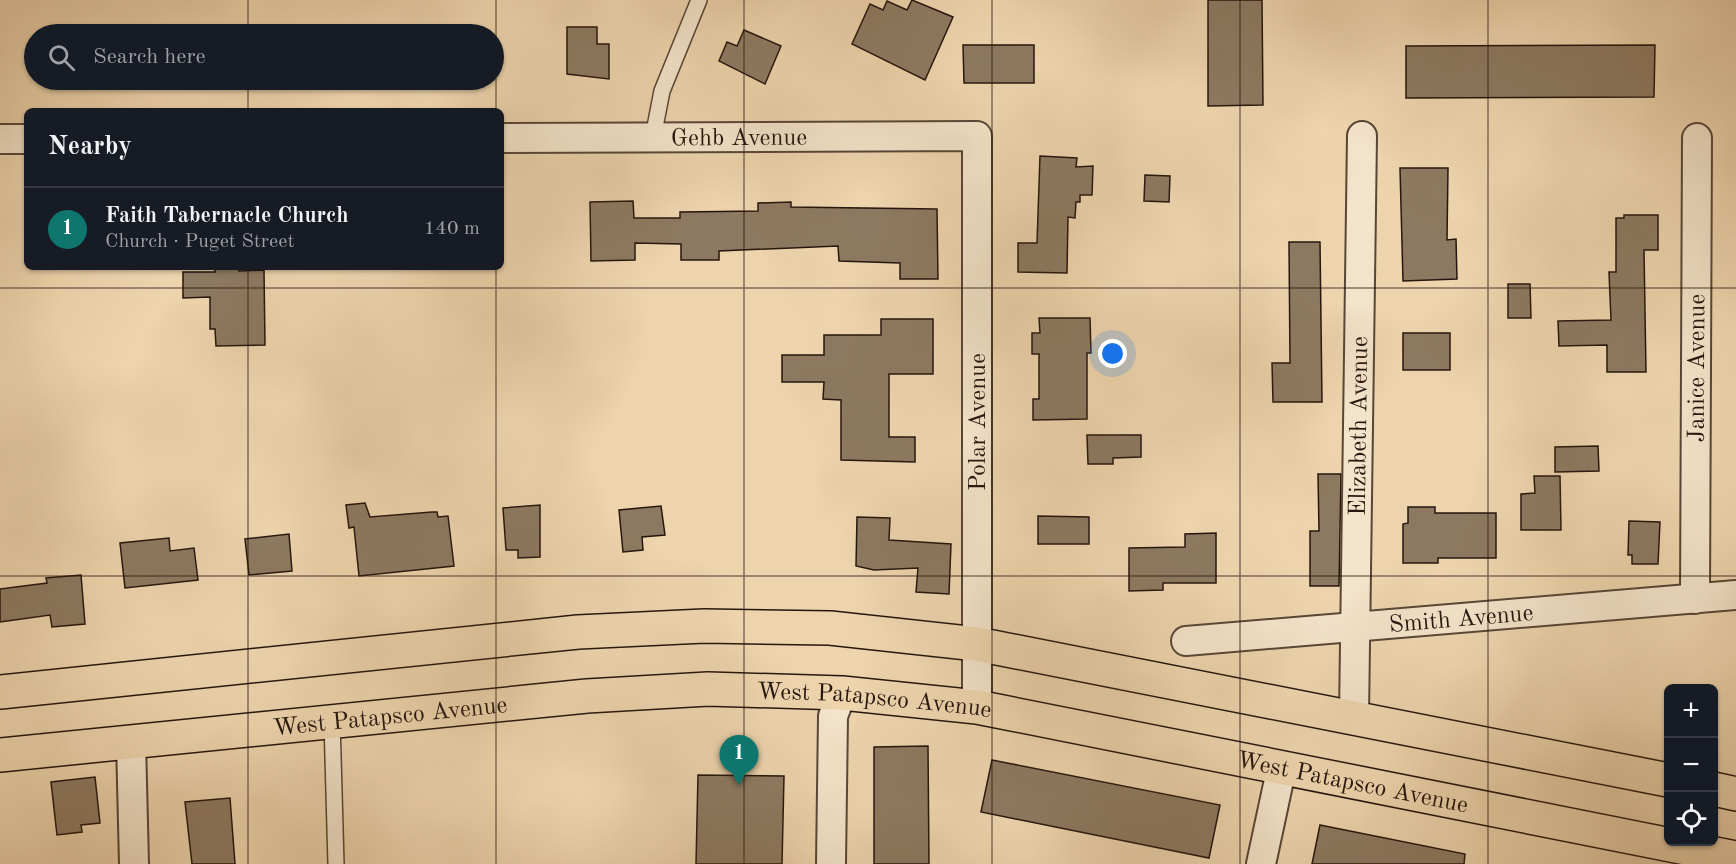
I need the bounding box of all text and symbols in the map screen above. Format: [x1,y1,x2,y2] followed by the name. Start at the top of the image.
[24,24,504,90] search box
[45,41,78,74] icon: search
[93,46,206,68] text: Search here
[671,127,807,151] street label: Gehb Avenue
[48,134,132,160] text: Nearby
[105,205,349,227] text: Faith Tabernacle Church
[62,219,73,239] text: 1
[424,219,480,239] text: 140 m
[105,232,294,252] text: Church · Puget Street
[1686,294,1710,442] street label: Janice Avenue
[1347,336,1373,516] street label: Elizabeth Avenue
[1098,339,1127,368] your location
[967,353,991,491] street label: Polar Avenue
[1388,602,1534,638] street label: Smith Avenue
[757,680,994,724] street label: West Patapsco Avenue
[1664,684,1718,846] map controls
[1664,684,1718,738] button: +
[272,694,509,742] street label: West Patapsco Avenue
[720,736,758,785] pin: 1
[1664,738,1718,792] button: −
[1234,749,1470,818] street label: West Patapsco Avenue
[1664,792,1718,846] button: locate

